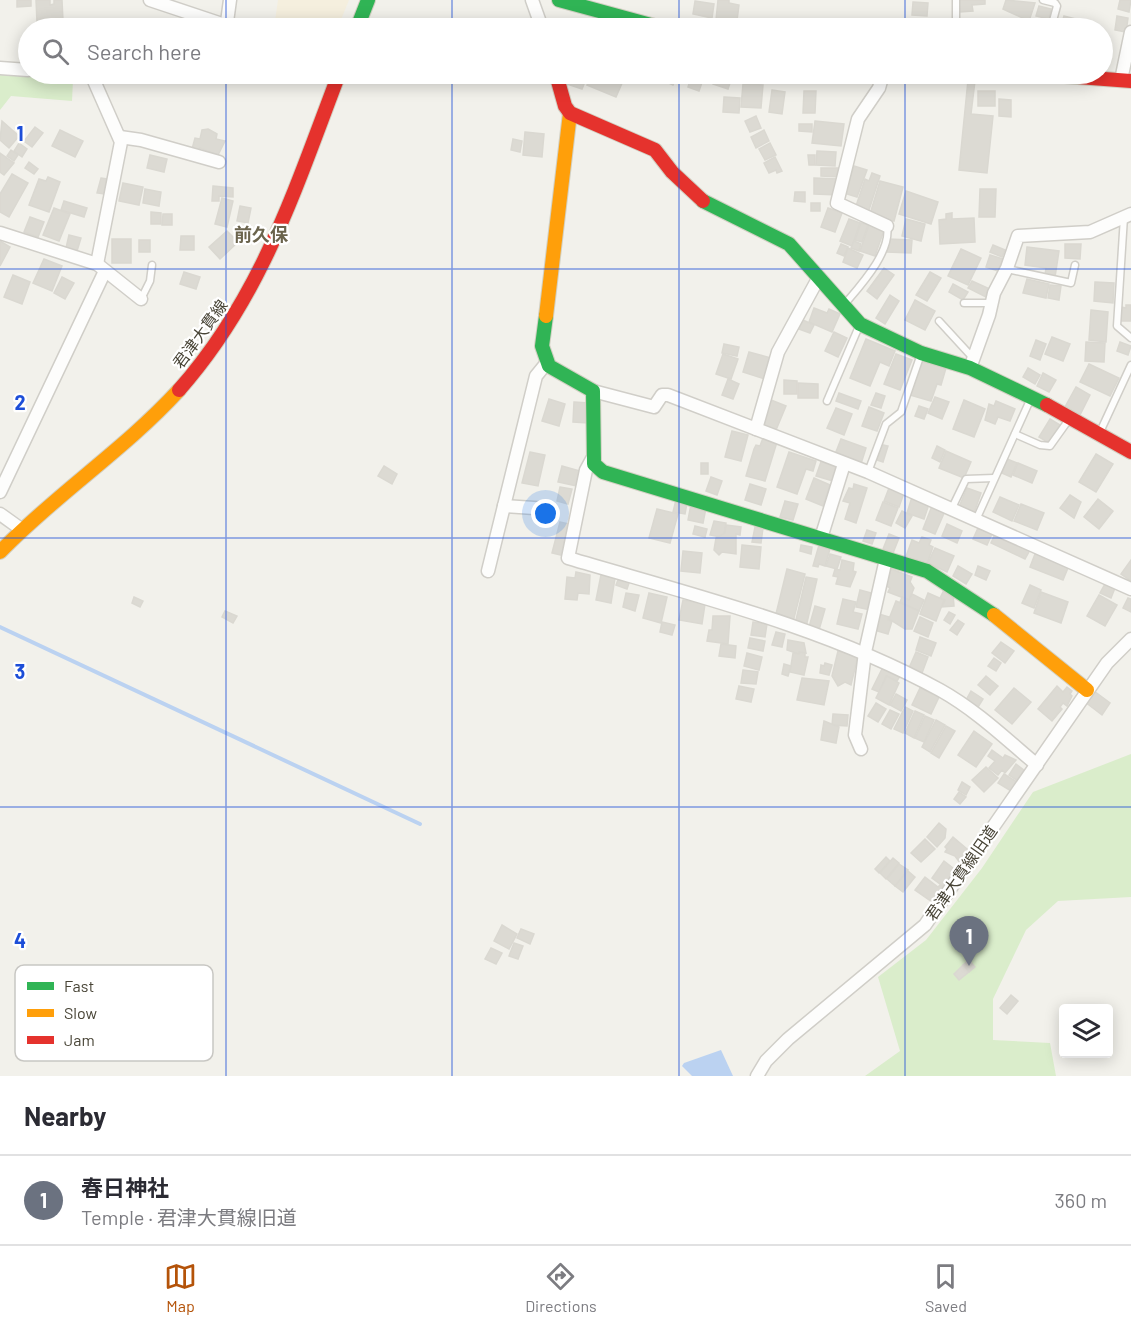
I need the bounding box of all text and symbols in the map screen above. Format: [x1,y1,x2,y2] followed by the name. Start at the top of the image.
[18,18,1113,84] search box
[39,35,72,68] icon: search
[87,38,201,64] text: Search here
[16,121,24,145] text: 1
[234,223,289,245] district label: 前久保
[168,296,231,372] street label: 君津大貫線
[14,390,26,414] text: 2
[531,499,560,528] your location
[15,659,25,683] text: 3
[921,821,1000,924] street label: 君津大貫線旧道
[950,916,988,966] pin: 1
[14,928,26,952] text: 4
[15,965,213,1061] legend
[64,976,94,995] text: Fast
[64,1003,97,1022] text: Slow
[1059,1004,1113,1058] map controls
[1059,1004,1113,1058] button: layers
[64,1030,95,1049] text: Jam
[24,1100,106,1131] text: Nearby
[81,1174,169,1200] text: 春日神社
[40,1188,47,1212] text: 1
[1055,1188,1107,1212] text: 360 m
[81,1205,297,1229] text: Temple · 君津大貫線旧道
[164,1260,197,1315] tab: Map
[525,1260,597,1315] tab: Directions
[925,1260,967,1315] tab: Saved

